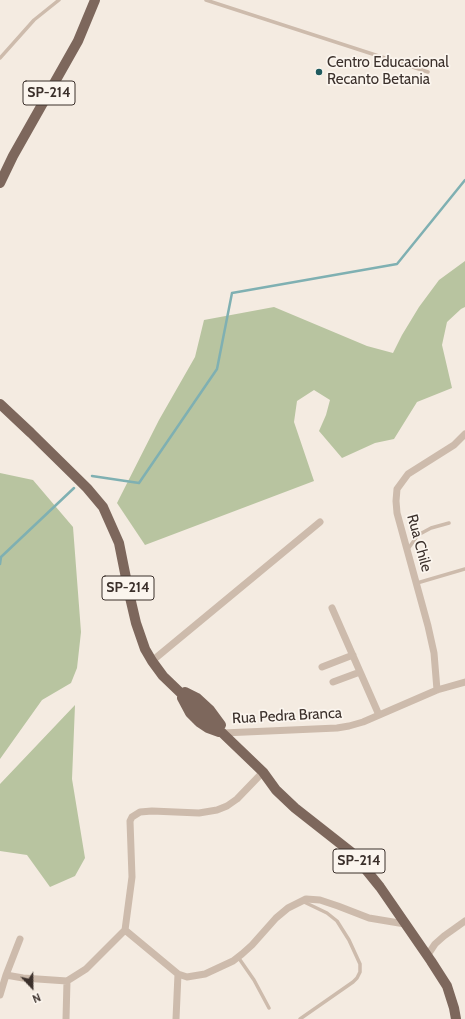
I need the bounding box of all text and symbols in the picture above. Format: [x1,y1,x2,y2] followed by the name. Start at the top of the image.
[327,54,449,89] place label: Centro Educacional Recanto Betania
[314,67,324,77] marker: Centro Educacional Recanto Betania
[23,81,75,105] road number: SP-214
[403,512,435,574] street label: Rua Chile
[102,576,154,600] road number: SP-214
[232,704,342,728] street label: Rua Pedra Branca
[333,849,385,873] road number: SP-214
[12,967,52,1007] north arrow
[30,990,43,1006] text: N

